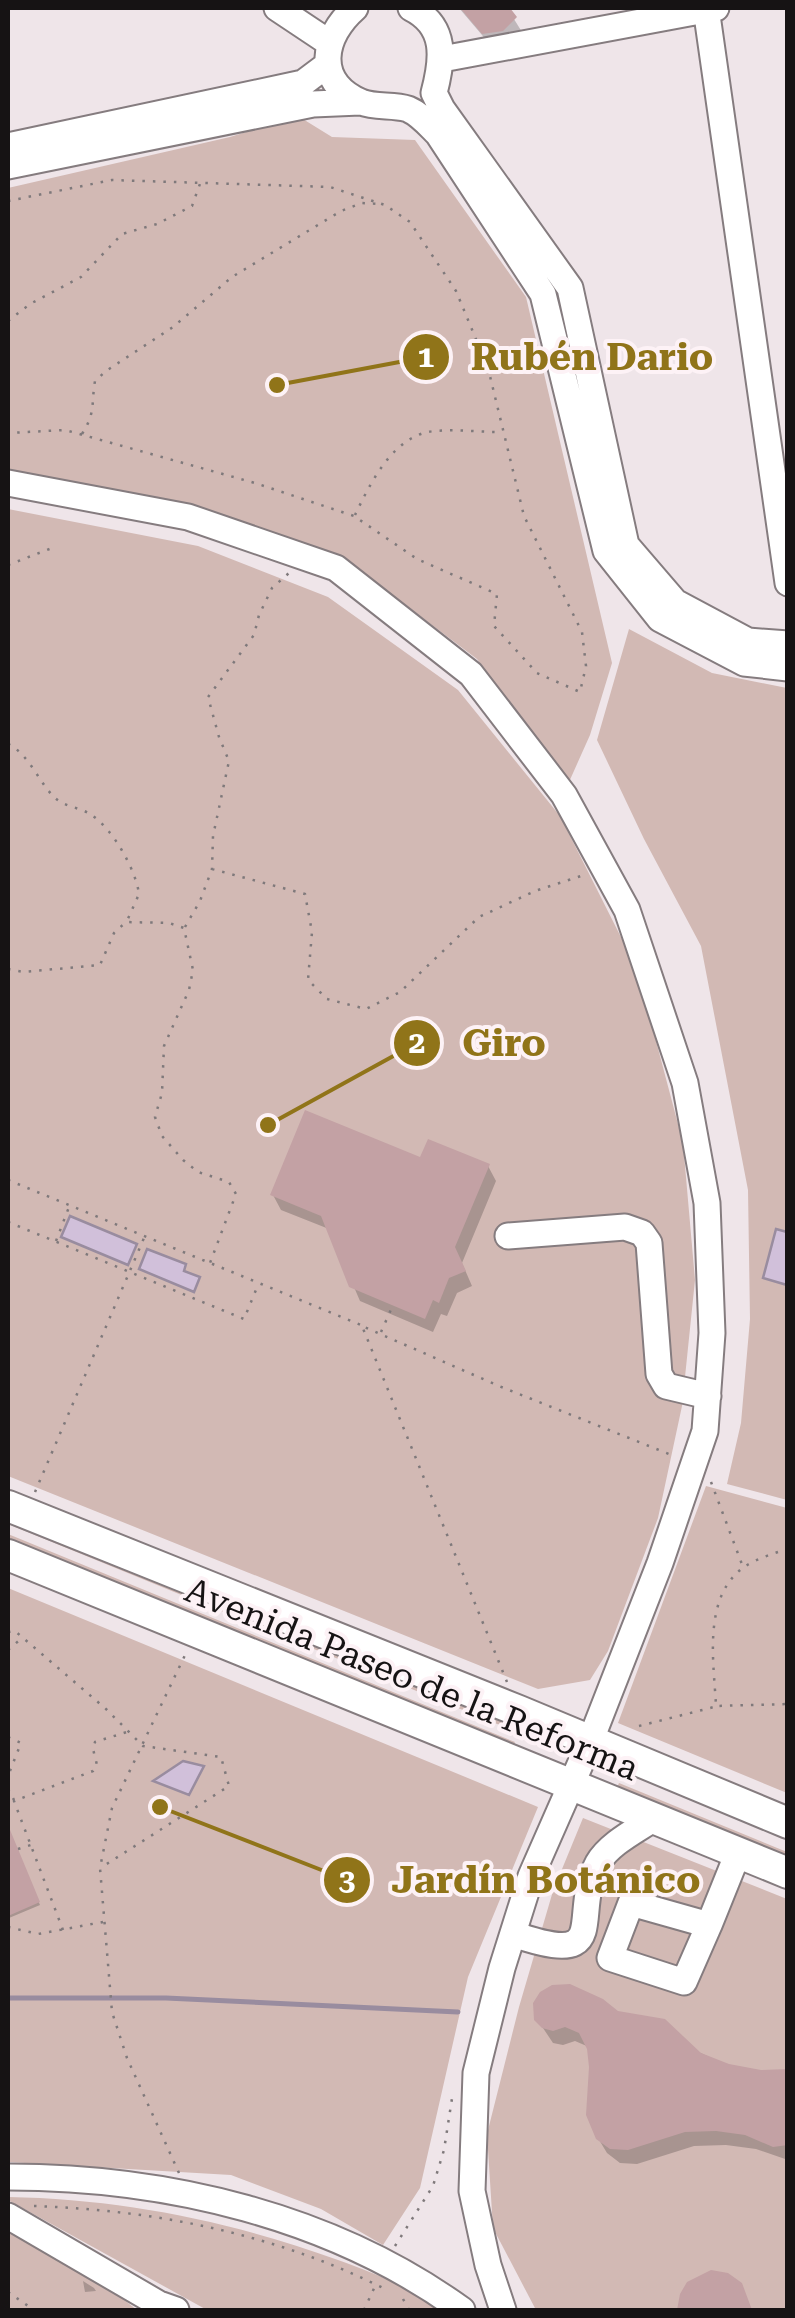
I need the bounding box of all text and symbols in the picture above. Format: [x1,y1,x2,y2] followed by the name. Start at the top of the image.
[401,323,733,391] callout: Rubén Dario
[471,335,713,379] text: Rubén Dario
[418,339,435,374] text: 1
[392,1009,566,1077] callout: Giro
[462,1021,546,1065] text: Giro
[409,1025,425,1060] text: 2
[179,1570,644,1789] street label: Avenida Paseo de la Reforma
[322,1846,721,1914] callout: Jardín Botánico
[392,1858,700,1902] text: Jardín Botánico
[339,1862,356,1897] text: 3

